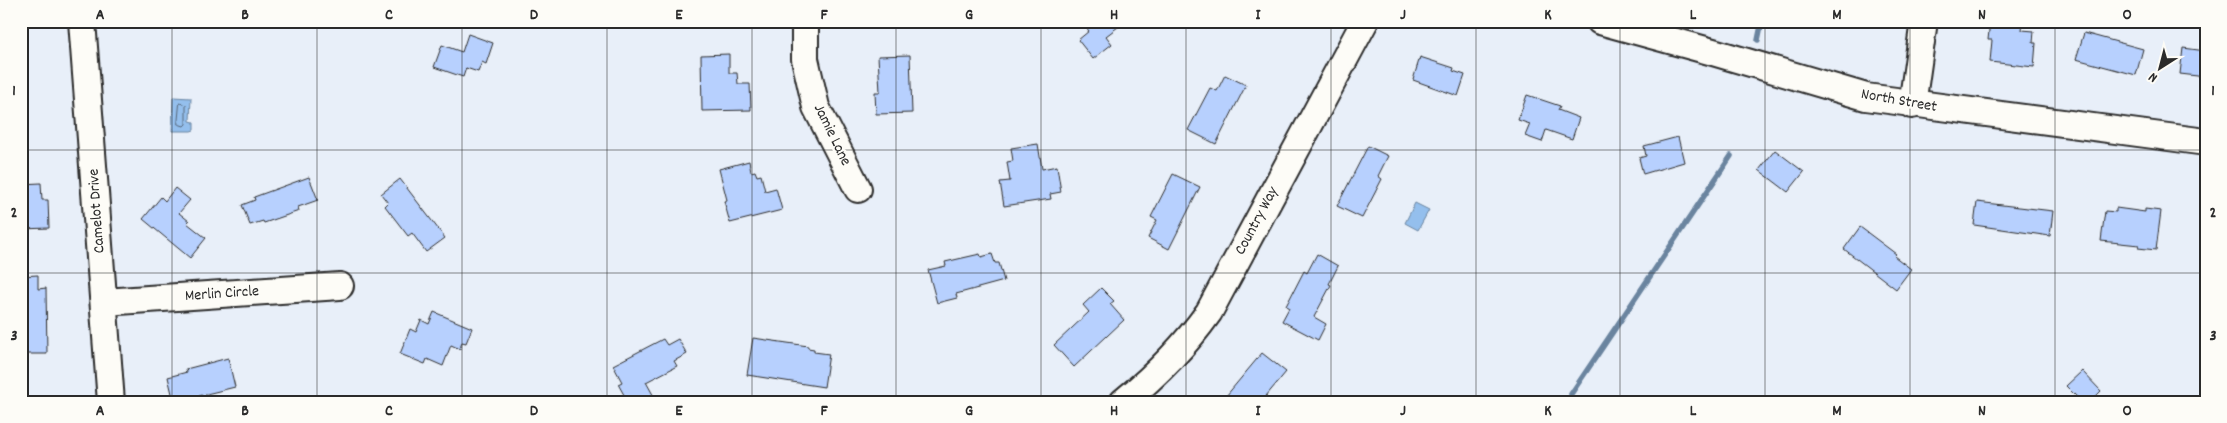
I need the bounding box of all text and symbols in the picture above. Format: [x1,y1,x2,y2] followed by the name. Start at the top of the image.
[96,4,105,27] text: A
[241,4,249,27] text: B
[385,4,393,27] text: C
[530,4,539,27] text: D
[675,4,683,27] text: E
[820,4,828,27] text: F
[965,4,973,27] text: G
[1110,4,1118,27] text: H
[1256,4,1262,27] text: I
[1400,4,1406,27] text: J
[1544,4,1552,27] text: K
[1690,4,1697,27] text: L
[1832,4,1842,27] text: M
[1978,4,1986,27] text: N
[2122,4,2132,27] text: O
[2134,42,2184,92] north arrow
[2145,67,2162,87] text: N
[12,80,16,103] text: 1
[2211,80,2215,103] text: 1
[1859,83,1939,119] street label: North Street
[807,100,857,170] street label: Jamie Lane
[83,168,111,254] street label: Camelot Drive
[1229,182,1285,259] street label: Country Way
[11,202,18,225] text: 2
[2210,202,2217,225] text: 2
[184,280,260,308] street label: Merlin Circle
[10,325,18,348] text: 3
[2209,325,2217,348] text: 3
[96,400,105,423] text: A
[241,400,249,423] text: B
[385,400,393,423] text: C
[530,400,539,423] text: D
[675,400,683,423] text: E
[820,400,828,423] text: F
[965,400,973,423] text: G
[1110,400,1118,423] text: H
[1256,400,1262,423] text: I
[1400,400,1406,423] text: J
[1544,400,1552,423] text: K
[1690,400,1697,423] text: L
[1832,400,1842,423] text: M
[1978,400,1986,423] text: N
[2122,400,2132,423] text: O

